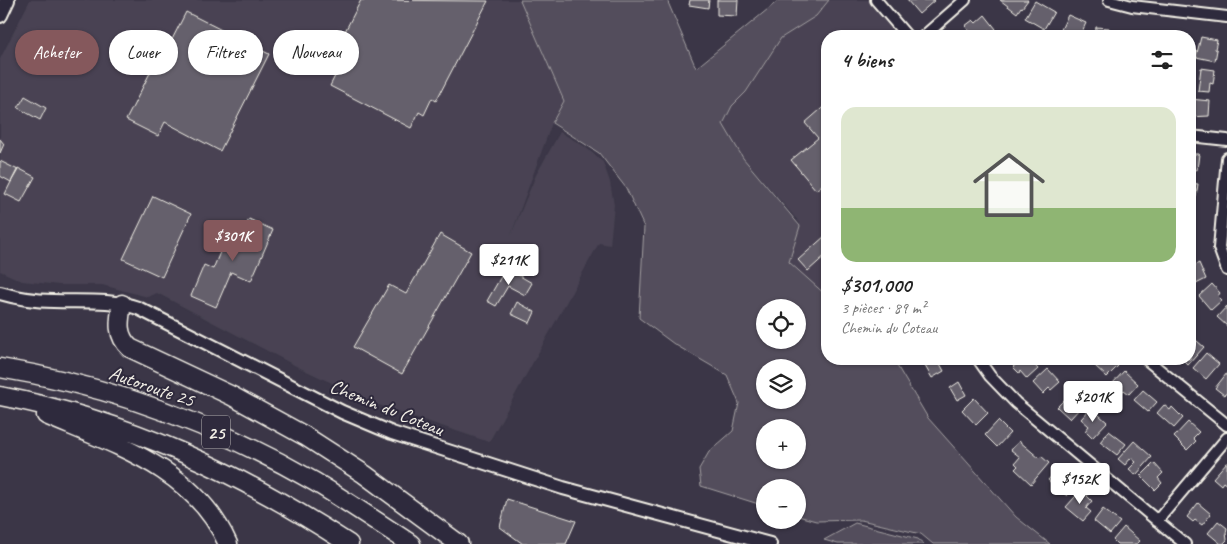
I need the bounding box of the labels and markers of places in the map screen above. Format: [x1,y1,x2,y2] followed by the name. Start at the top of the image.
[198,220,268,262] pin: $301K
[474,244,544,286] pin: $211K
[1058,380,1128,423] pin: $201K
[1045,462,1115,505] pin: $152K

